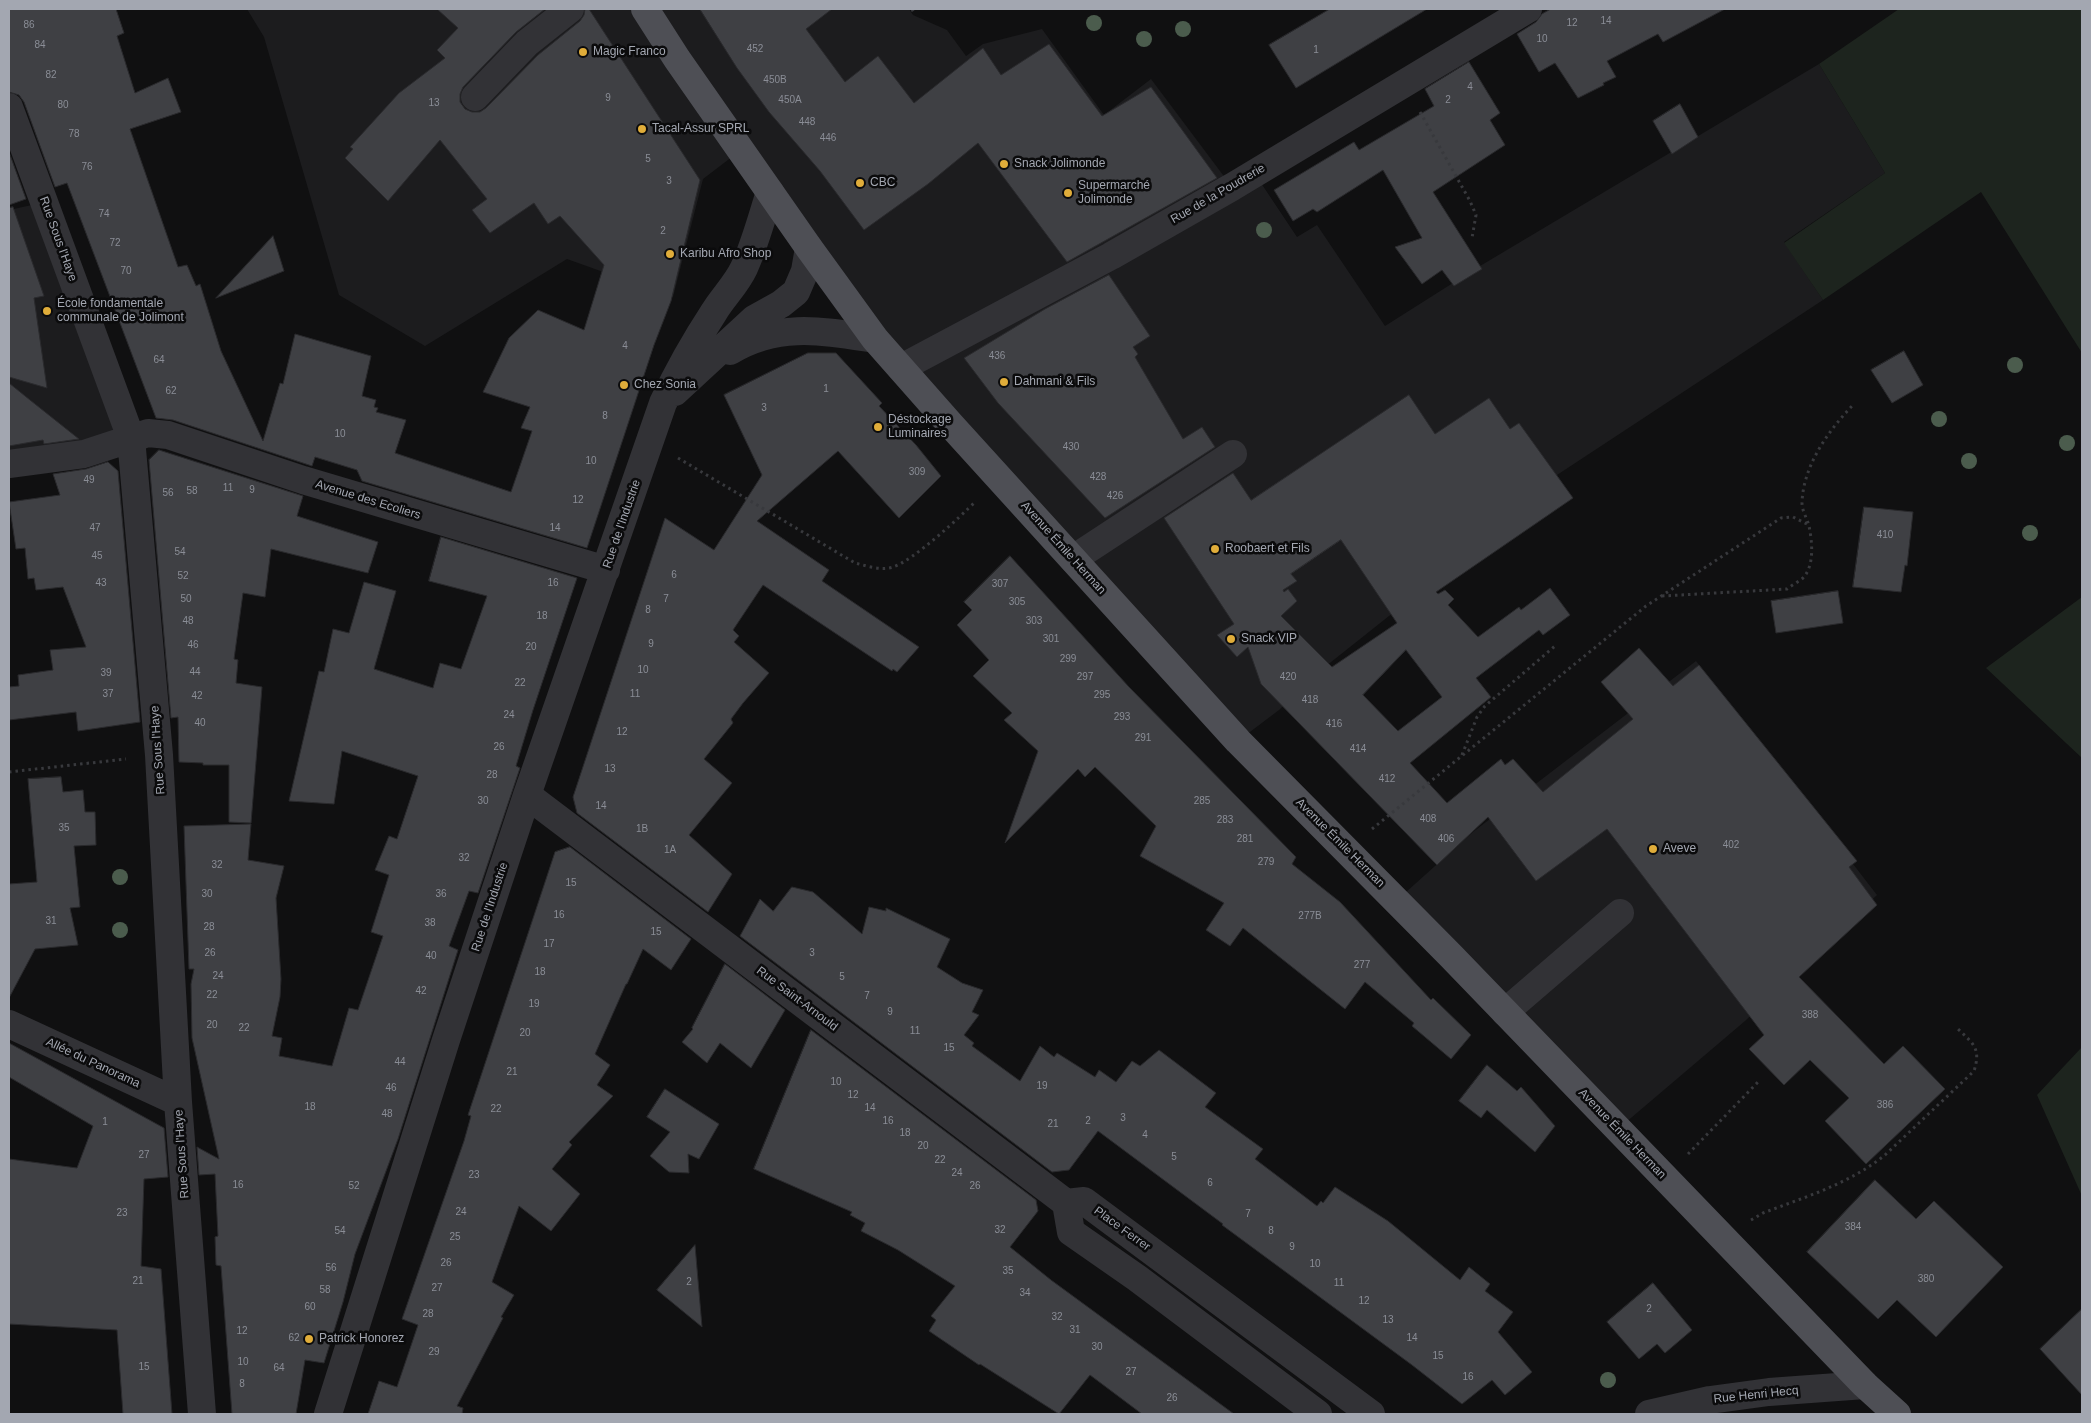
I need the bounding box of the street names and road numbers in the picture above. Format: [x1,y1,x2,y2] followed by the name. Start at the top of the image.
[1168,161,1268,227] street label: Rue de la Poudrerie
[36,195,80,283] street label: Rue Sous l'Haye
[314,477,422,523] street label: Avenue des Ecoliers
[600,478,644,570] street label: Rue de l'Industrie
[1018,499,1108,597] street label: Avenue Émile Herman
[148,705,168,795] street label: Rue Sous l'Haye
[1293,796,1387,890] street label: Avenue Émile Herman
[469,861,511,953] street label: Rue de l'Industrie
[754,964,840,1034] street label: Rue Saint-Arnould
[44,1035,142,1091] street label: Allée du Panorama
[1575,1086,1669,1182] street label: Avenue Émile Herman
[172,1109,192,1199] street label: Rue Sous l'Haye
[1091,1204,1153,1254] street label: Place Ferrer
[1713,1383,1799,1407] street label: Rue Henri Hecq

